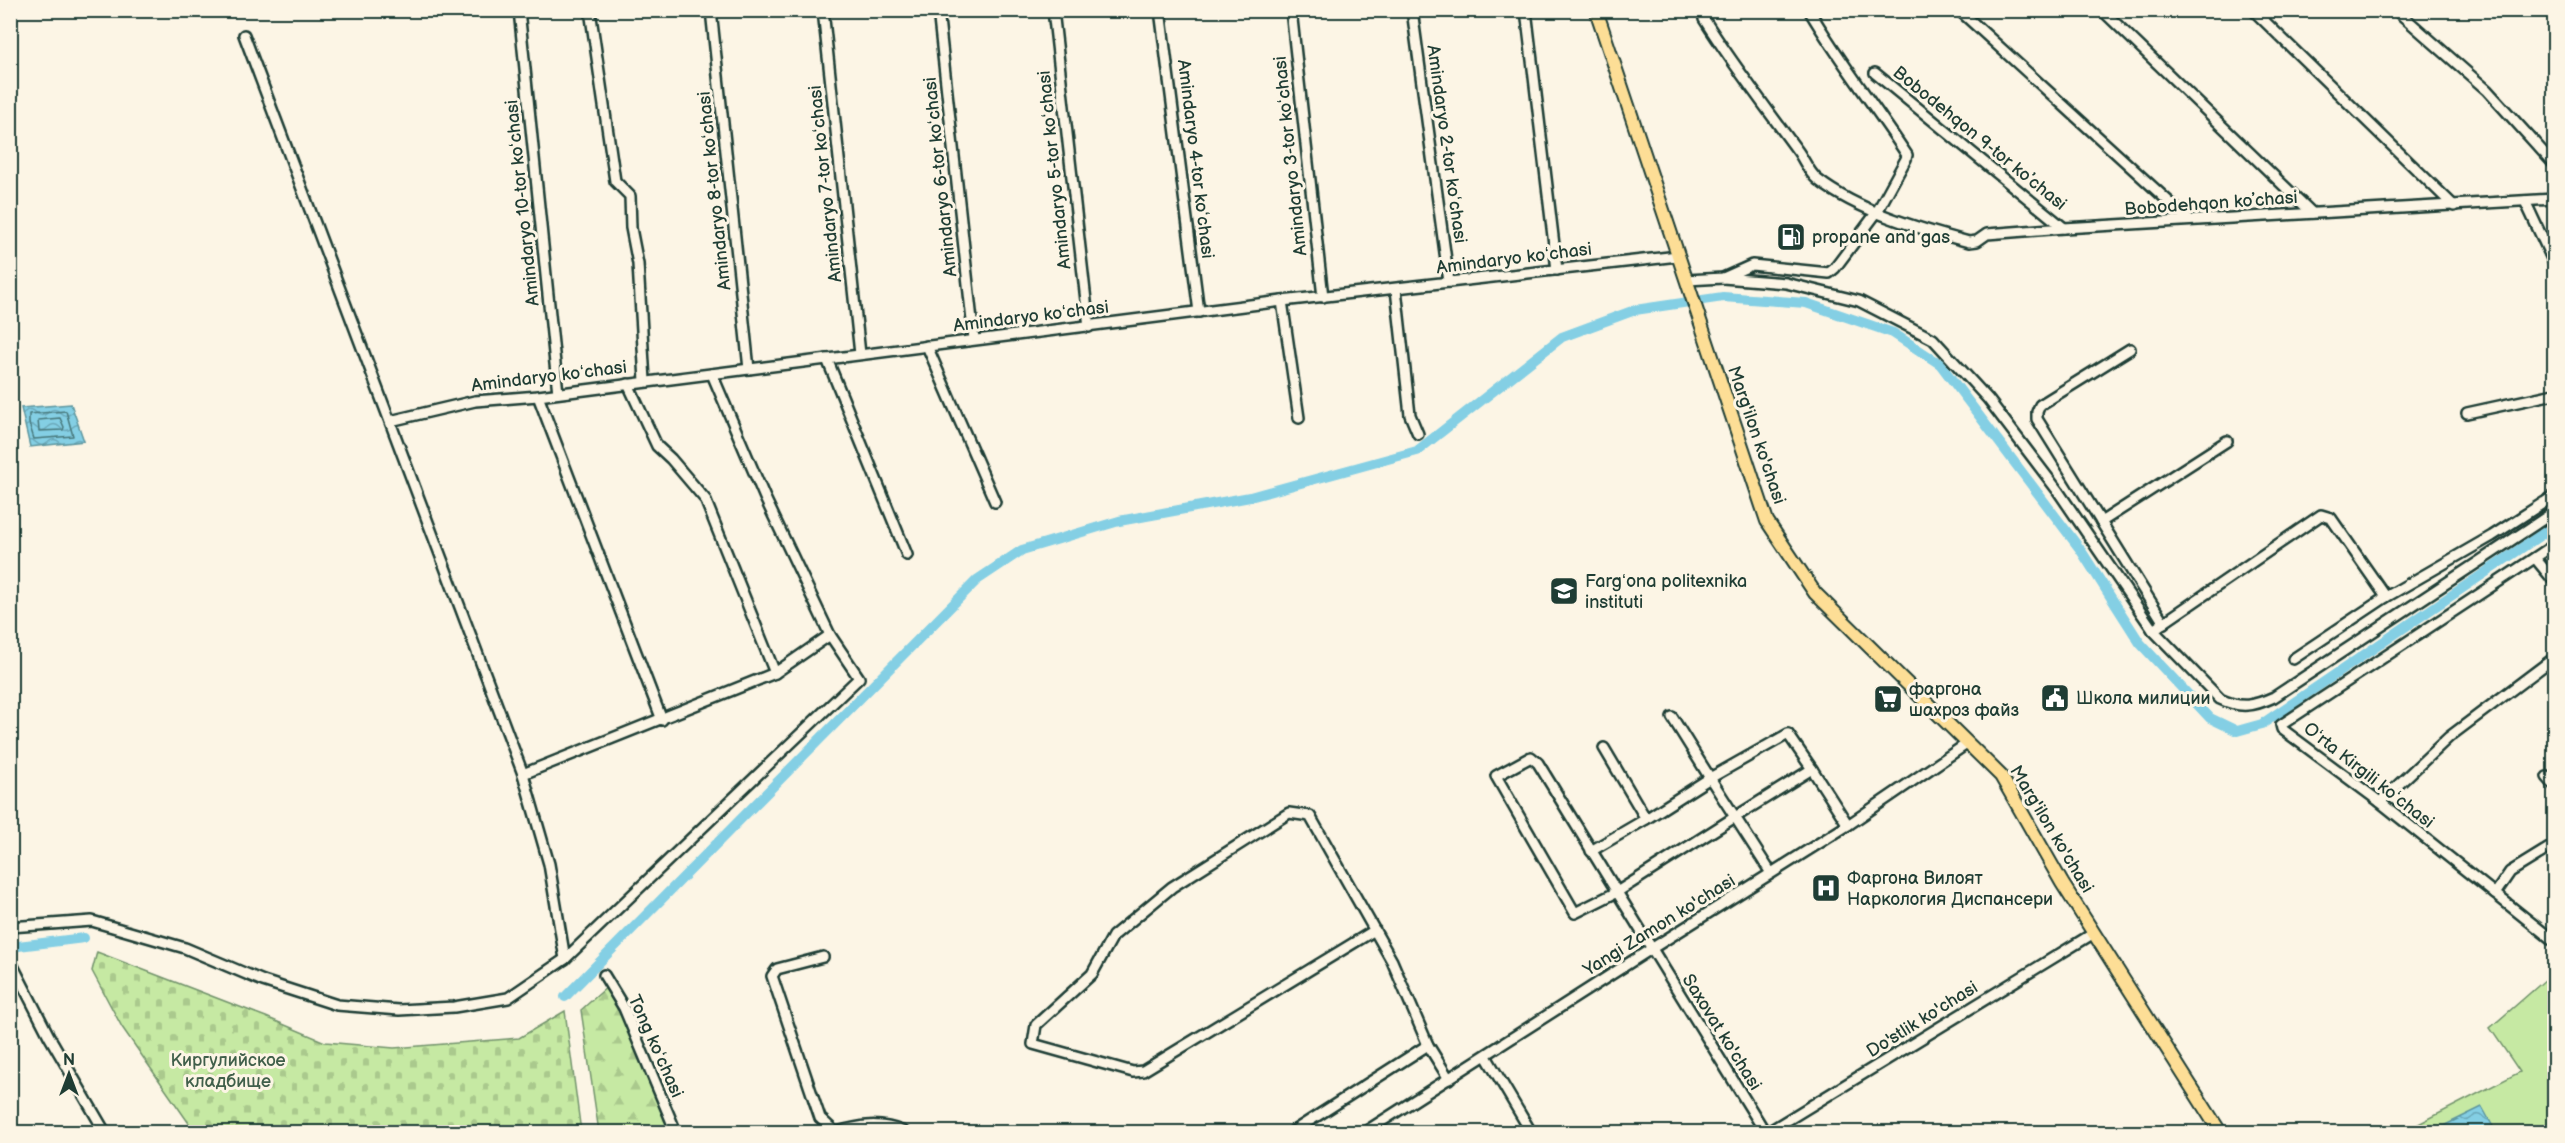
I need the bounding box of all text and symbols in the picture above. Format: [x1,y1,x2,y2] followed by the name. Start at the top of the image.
[1422,43,1471,245] street label: Amindaryo 2-tor koʻchasi
[1270,55,1311,257] street label: Amindaryo 3-tor koʻchasi
[1173,58,1218,260] street label: Amindaryo 4-tor koʻchasi
[1889,62,2071,215] street label: Bobodehqon 9-tor koʼchasi
[1034,69,1075,270] street label: Amindaryo 5-tor koʻchasi
[920,76,961,278] street label: Amindaryo 6-tor koʻchasi
[805,84,846,283] street label: Amindaryo 7-tor koʻchasi
[694,90,735,292] street label: Amindaryo 8-tor koʻchasi
[501,99,544,307] street label: Amindaryo 10-tor koʻchasi
[2124,187,2298,220] street label: Bobodehqon koʼchasi
[1775,221,1807,253] fuel station icon: propane and gas
[1812,227,1950,248] place label: propane and gas
[1435,239,1593,278] street label: Amindaryo koʻchasi
[952,297,1110,336] street label: Amindaryo koʻchasi
[470,357,628,396] street label: Amindaryo koʻchasi
[1723,363,1790,507] street label: Marg'ilon ko'chasi
[1585,571,1747,613] place label: Fargʻona politexnika instituti
[1548,575,1580,607] school or university icon: Fargʻona politexnika instituti
[1909,679,2020,721] place label: фаргона шахроз файз
[2039,682,2071,714] public building icon: Школа милиции
[1872,683,1904,715] supermarket icon: фаргона шахроз файз
[2076,688,2211,709] place label: Школа милиции
[2299,718,2438,833] street label: Oʻrta Kirgili koʻchasi
[2005,762,2098,897] street label: Marg'ilon ko'chasi
[1847,868,2053,910] place label: Фаргона Вилоят Наркология Диспансери
[1579,870,1739,981] street label: Yangi Zamon ko'chasi
[1810,872,1842,904] hospital icon: Фаргона Вилоят Наркология Диспансери
[1677,970,1766,1094] street label: Saxovat ko'chasi
[1863,977,1982,1062] street label: Do'stlik ko'chasi
[624,992,688,1101] street label: Tong koʻchasi
[39,1044,99,1104] north arrow
[170,1050,286,1092] park label: Киргулийское кладбище
[63,1051,75,1070] text: N

